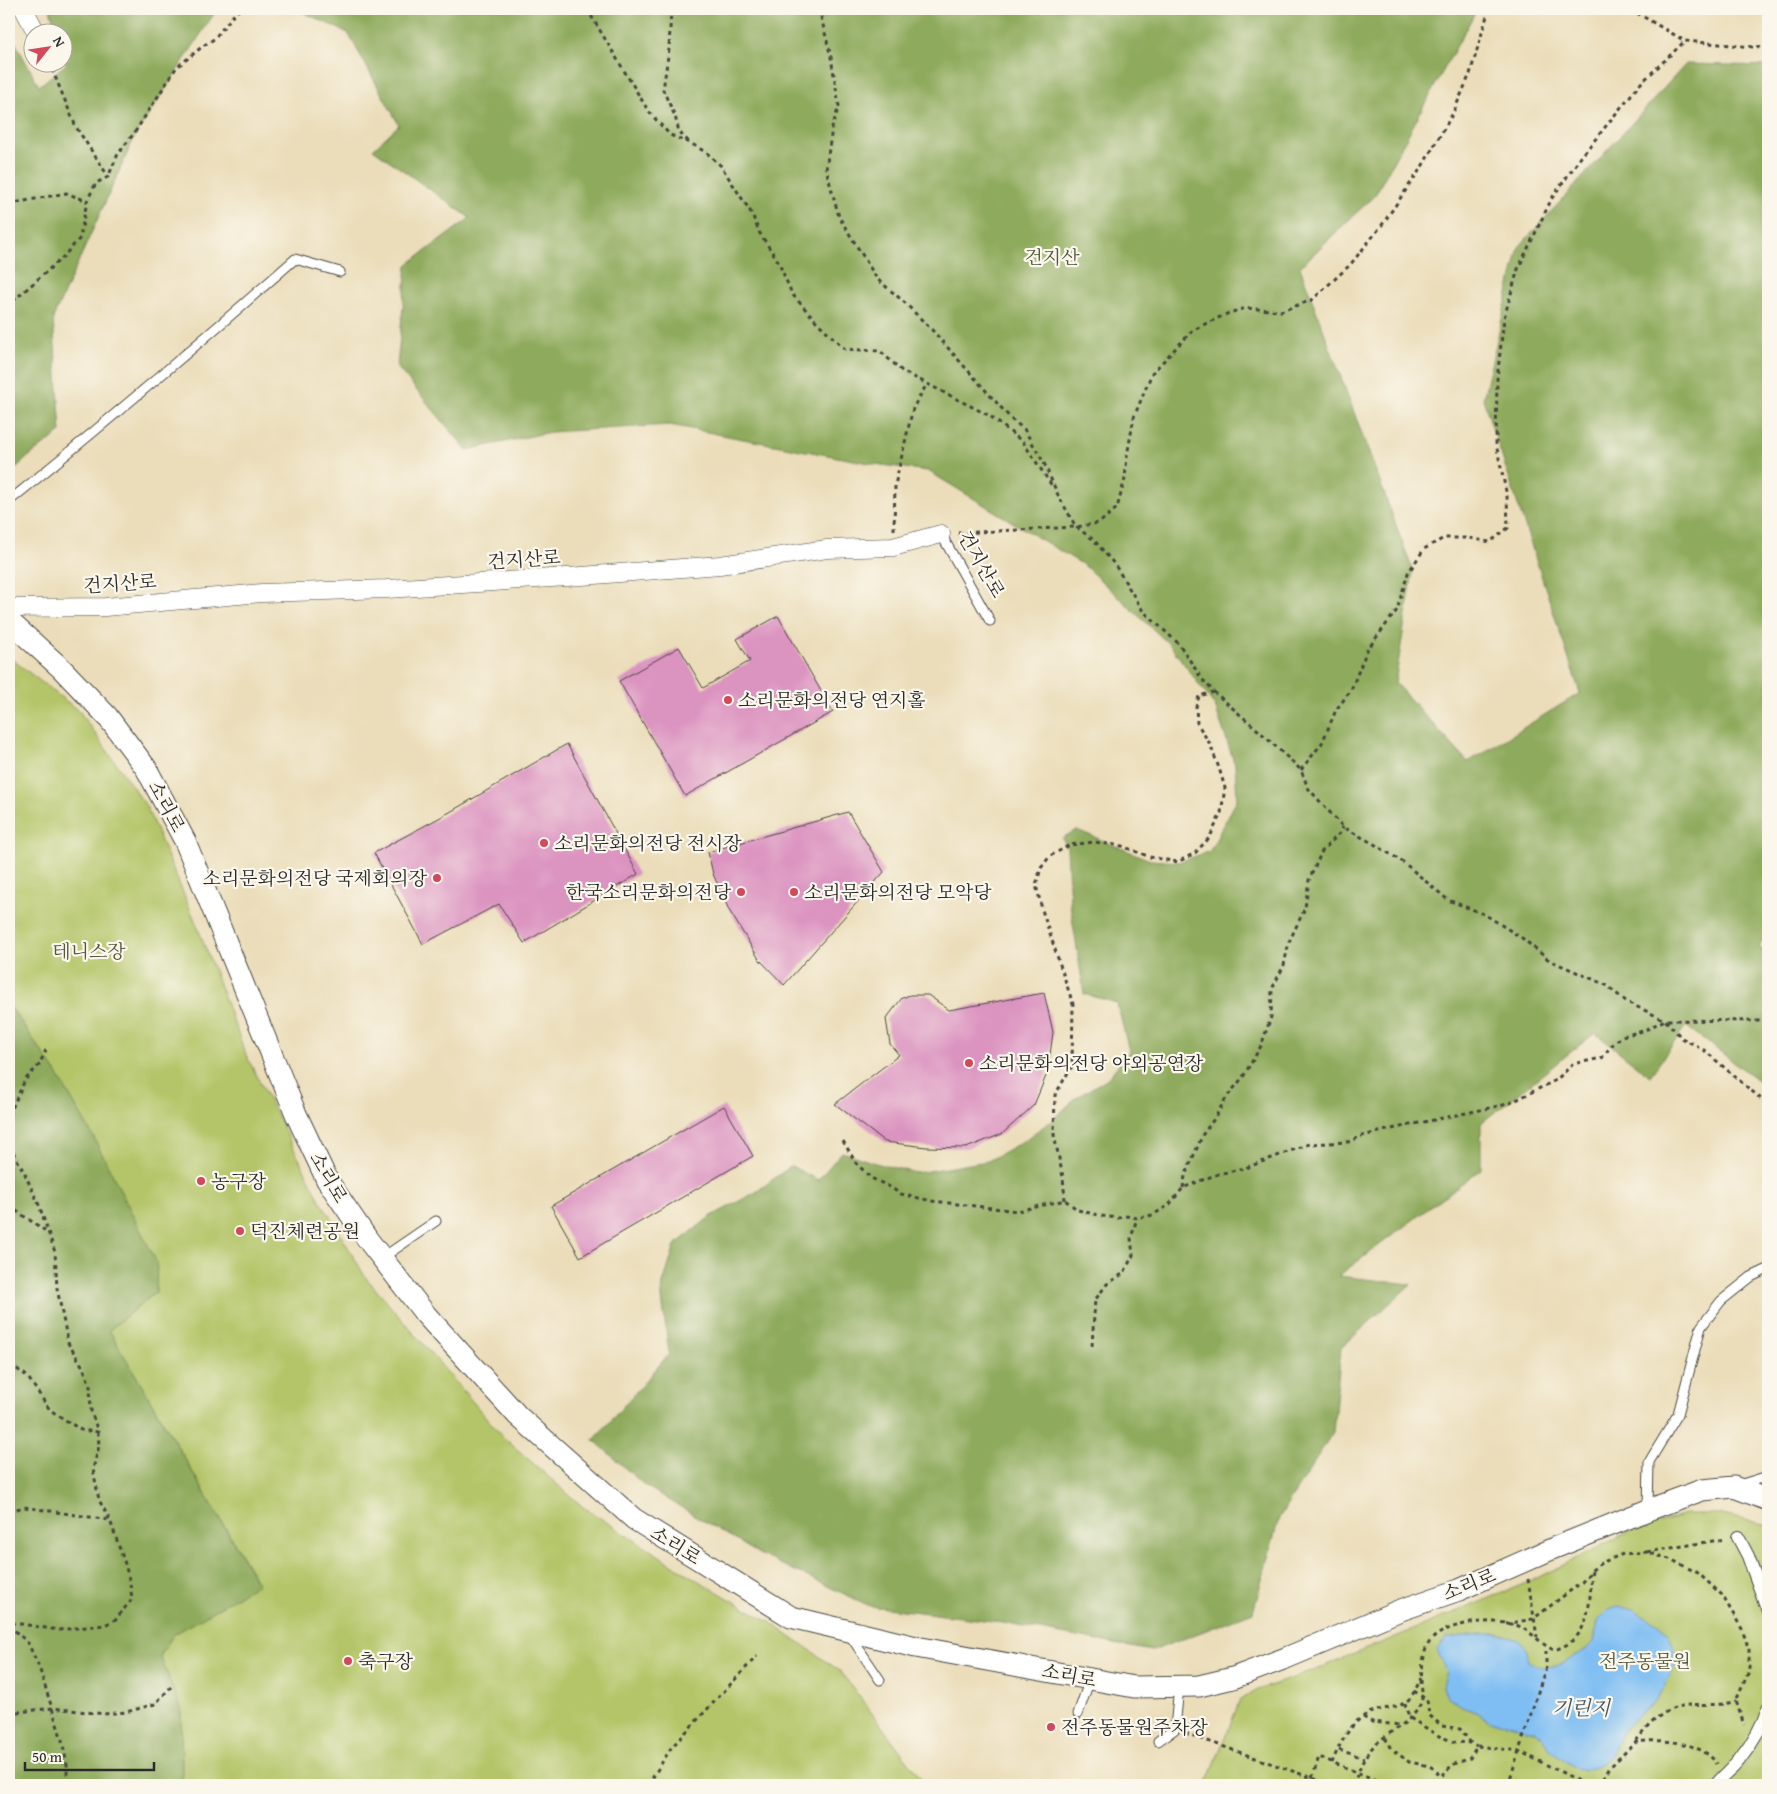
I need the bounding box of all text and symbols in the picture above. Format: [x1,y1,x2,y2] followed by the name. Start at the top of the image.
[22,22,72,72] north arrow
[48,32,71,51] text: N
[1024,243,1080,271] park label: 건지산
[952,525,1012,603] street label: 건지산로
[486,542,562,576] street label: 건지산로
[82,566,158,600] street label: 건지산로
[738,686,926,714] place label: 소리문화의전당 연지홀
[722,694,734,706] marker: 소리문화의전당 연지홀
[142,775,192,837] street label: 소리로
[554,829,742,857] place label: 소리문화의전당 전시장
[538,837,550,849] marker: 소리문화의전당 전시장
[203,864,428,892] place label: 소리문화의전당 국제회의장
[431,872,443,884] marker: 소리문화의전당 국제회의장
[566,878,732,906] place label: 한국소리문화의전당
[804,878,992,906] place label: 소리문화의전당 모악당
[735,886,747,898] marker: 한국소리문화의전당
[788,886,800,898] marker: 소리문화의전당 모악당
[52,937,126,965] park label: 테니스장
[979,1049,1204,1077] place label: 소리문화의전당 야외공연장
[963,1057,975,1069] marker: 소리문화의전당 야외공연장
[303,1146,355,1208] street label: 소리로
[211,1167,267,1195] place label: 농구장
[195,1175,207,1187] marker: 농구장
[250,1217,360,1245] place label: 덕진체련공원
[234,1225,246,1237] marker: 덕진체련공원
[645,1519,707,1571] street label: 소리로
[1438,1561,1500,1607] street label: 소리로
[358,1647,414,1675] place label: 축구장
[1599,1647,1691,1675] park label: 전주동물원
[342,1655,354,1667] marker: 축구장
[1039,1656,1099,1694] street label: 소리로
[1552,1693,1612,1722] water label: 기린지
[1061,1713,1208,1741] place label: 전주동물원주차장
[1045,1721,1057,1733] marker: 전주동물원주차장
[25,1739,154,1771] scale bar
[32,1746,63,1767] text: 50 m

